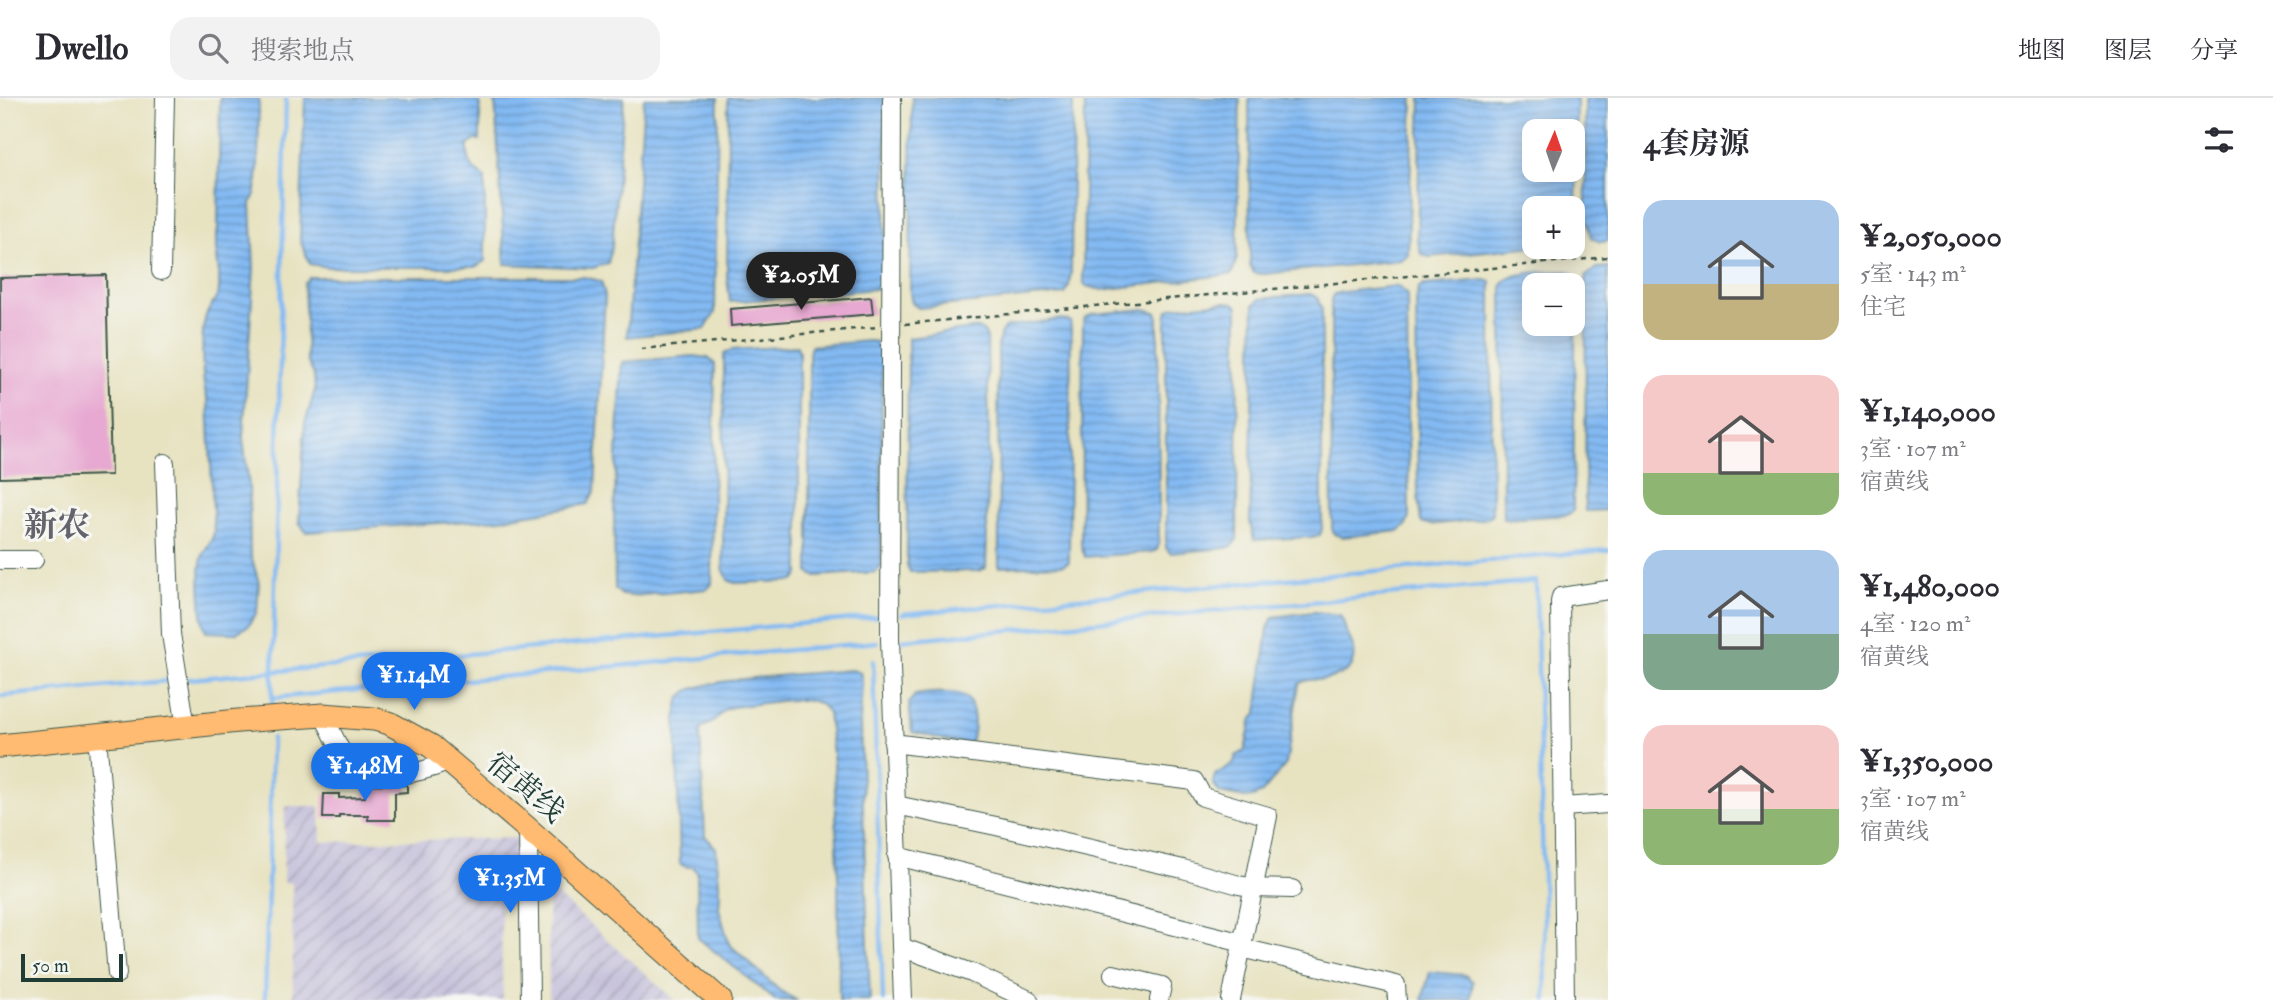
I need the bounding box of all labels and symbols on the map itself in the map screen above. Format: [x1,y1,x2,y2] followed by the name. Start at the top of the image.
[1522,119,1586,182] north arrow
[744,252,858,312] pin: ¥2.05M
[24,505,90,546] district label: 新农
[357,652,471,712] pin: ¥1.14M
[308,744,422,803] pin: ¥1.48M
[479,744,572,830] street label: 宿黄线
[453,856,567,915] pin: ¥1.35M
[21,951,122,983] scale bar

